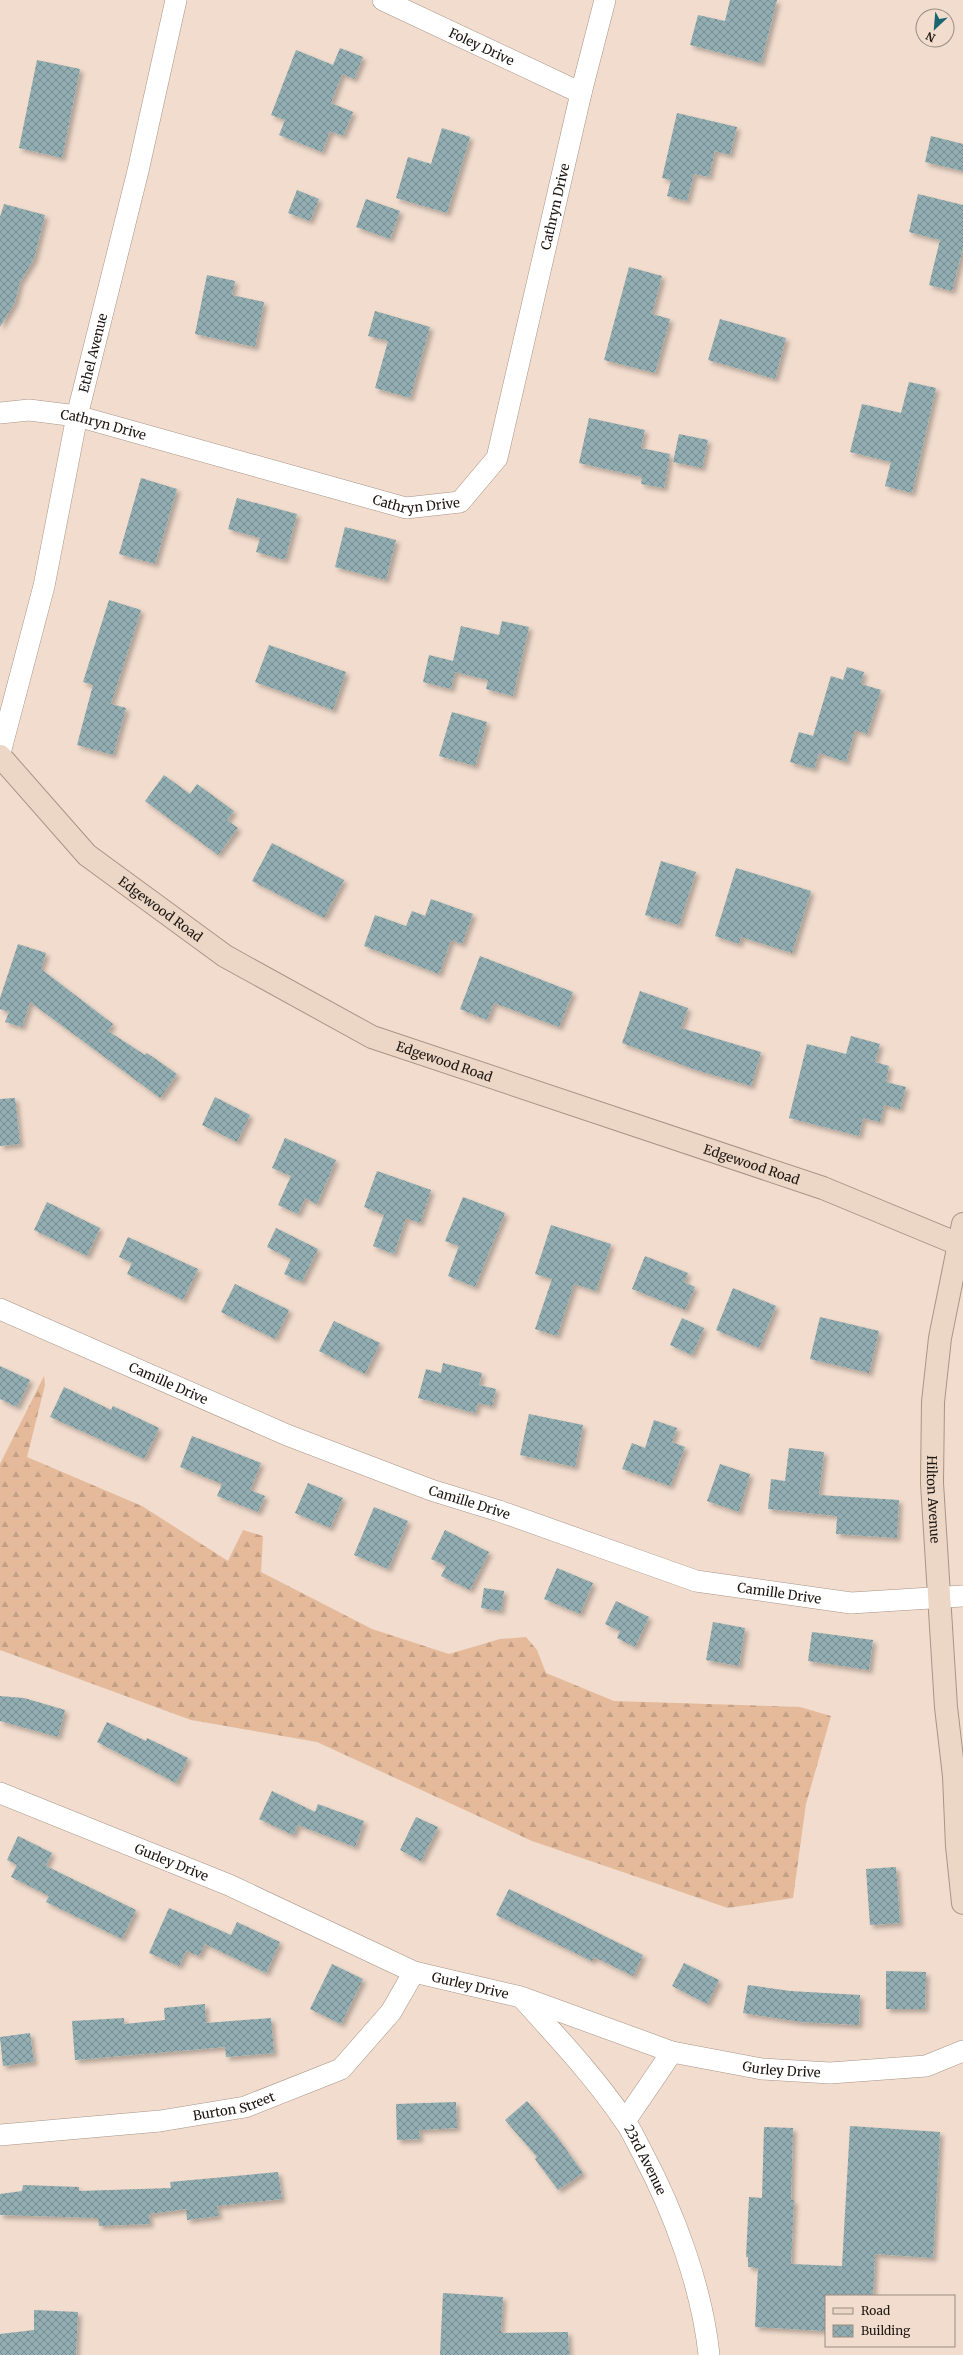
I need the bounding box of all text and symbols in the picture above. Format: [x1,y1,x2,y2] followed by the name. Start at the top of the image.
[915,8,955,48] north arrow
[446,24,517,70] street label: Foley Drive
[923,29,938,45] text: N
[537,162,574,252] street label: Cathryn Drive
[75,311,111,394] street label: Ethel Avenue
[59,406,148,444] street label: Cathryn Drive
[371,491,461,517] street label: Cathryn Drive
[115,873,206,946] street label: Edgewood Road
[394,1038,495,1086] street label: Edgewood Road
[701,1141,802,1189] street label: Edgewood Road
[126,1359,211,1408] street label: Camille Drive
[923,1455,944,1544] street label: Hilton Avenue
[427,1482,513,1523] street label: Camille Drive
[736,1579,822,1608] street label: Camille Drive
[132,1840,211,1885] street label: Gurley Drive
[430,1968,510,2003] street label: Gurley Drive
[741,2058,821,2081] street label: Gurley Drive
[192,2088,277,2124] street label: Burton Street
[620,2122,670,2198] street label: 23rd Avenue
[825,2295,955,2347] legend
[861,2303,890,2318] text: Road
[861,2323,911,2338] text: Building

